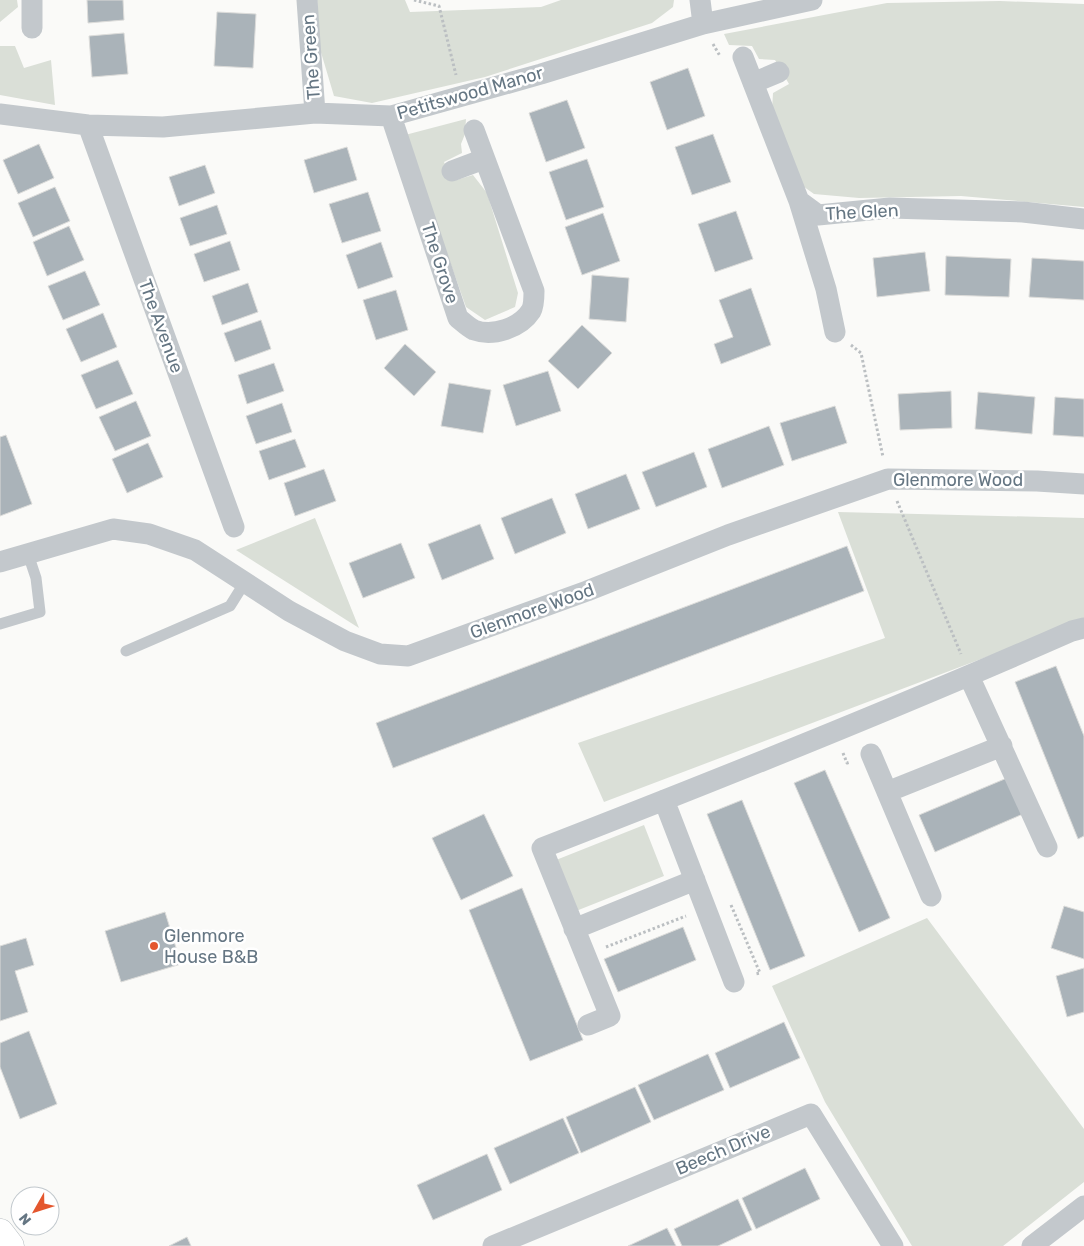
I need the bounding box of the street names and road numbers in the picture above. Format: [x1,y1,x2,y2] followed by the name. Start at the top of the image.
[297,14,325,100] street label: The Green
[394,62,546,124] street label: Petitswood Manor
[825,199,899,225] street label: The Glen
[417,220,463,306] street label: The Grove
[134,276,188,376] street label: The Avenue
[893,469,1023,491] street label: Glenmore Wood
[467,578,597,644] street label: Glenmore Wood
[672,1120,774,1180] street label: Beech Drive

